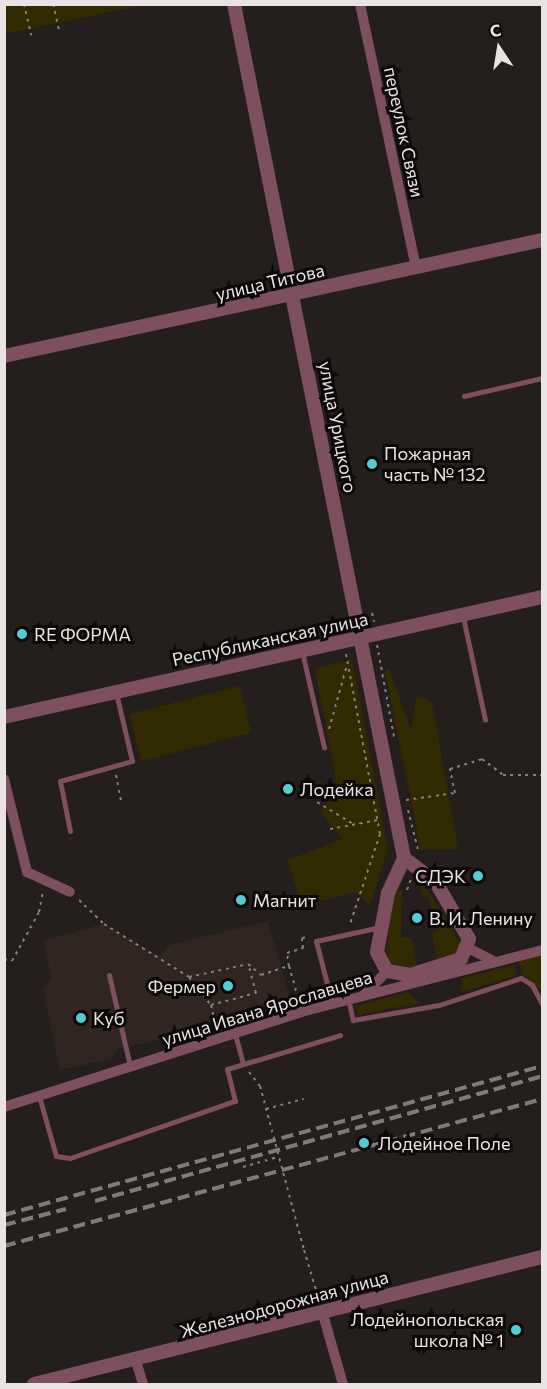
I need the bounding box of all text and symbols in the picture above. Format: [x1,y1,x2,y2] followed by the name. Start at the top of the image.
[469,18,529,78] north arrow
[488,19,502,40] text: С
[380,65,428,199] street label: переулок Связи
[213,259,327,305] street label: улица Титова
[315,359,361,495] street label: улица Урицкого
[384,443,485,486] place label: Пожарная часть № 132
[365,457,379,471] marker: Пожарная часть № 132
[170,608,370,670] street label: Республиканская улица
[34,623,131,645] place label: RE ФОРМА
[15,627,29,641] marker: RE ФОРМА
[300,778,373,800] place label: Лодейка
[281,782,295,796] marker: Лодейка
[415,865,466,887] place label: СДЭК
[471,869,485,883] marker: СДЭК
[253,889,316,911] place label: Магнит
[234,893,248,907] marker: Магнит
[429,907,533,929] place label: В. И. Ленину
[410,911,424,925] marker: В. И. Ленину
[159,966,375,1050] street label: улица Ивана Ярославцева
[148,975,216,997] place label: Фермер
[221,979,235,993] marker: Фермер
[93,1007,125,1029] place label: Куб
[74,1011,88,1025] marker: Куб
[378,1132,510,1154] place label: Лодейное Поле
[355,1134,373,1152] marker: Лодейное Поле
[177,1266,391,1342] street label: Железнодорожная улица
[351,1309,504,1352] place label: Лодейнопольская школа № 1
[509,1323,523,1337] marker: Лодейнопольская школа № 1

